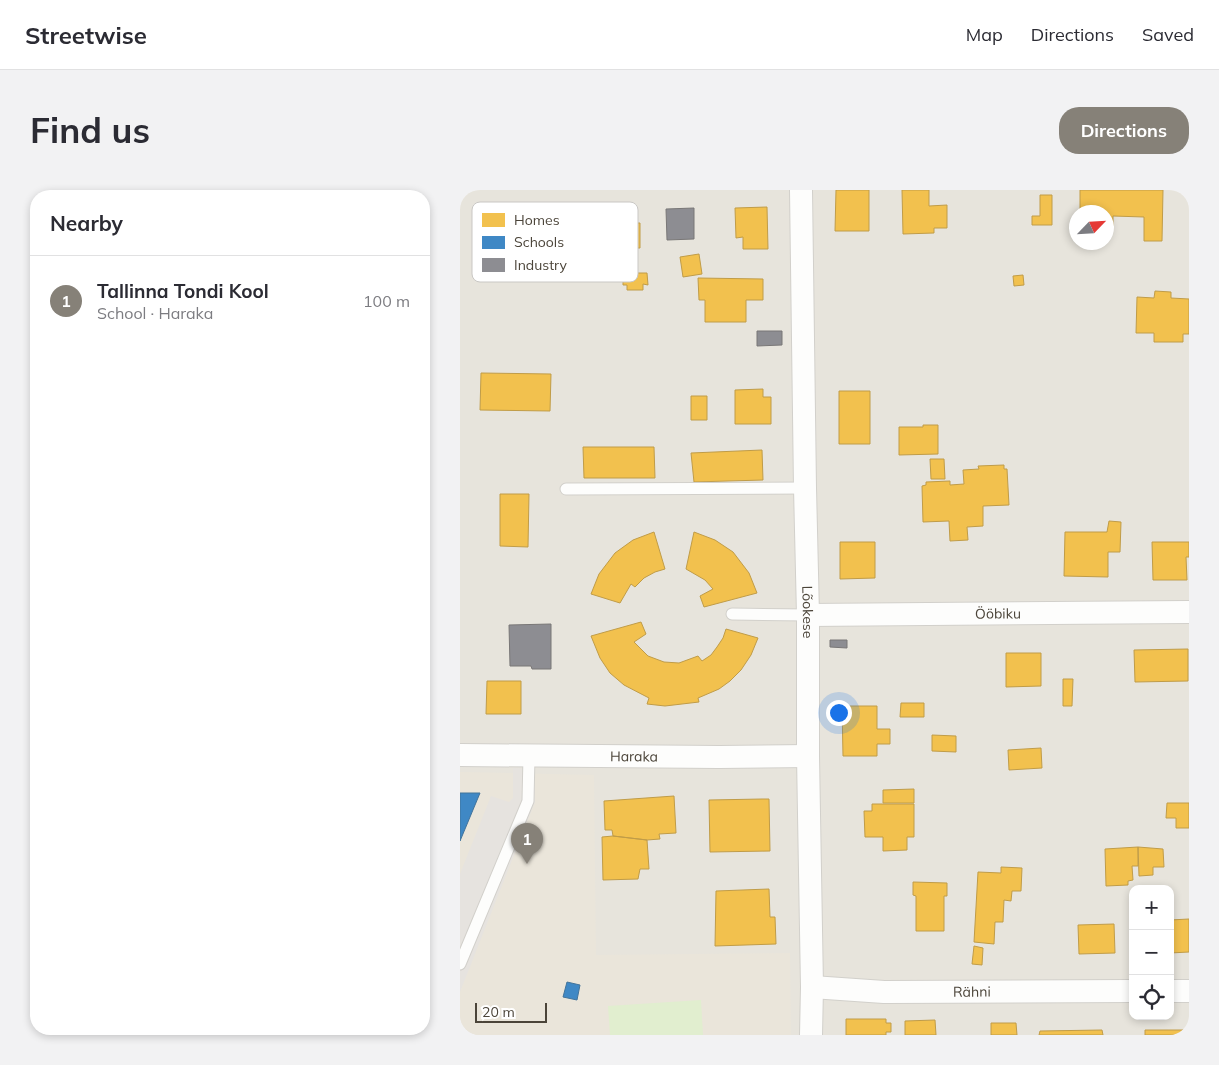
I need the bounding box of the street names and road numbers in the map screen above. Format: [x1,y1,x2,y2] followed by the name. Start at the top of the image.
[798,585,817,638] street label: Lõokese
[975,604,1021,623] street label: Ööbiku
[610,747,658,766] street label: Haraka
[953,983,991,1001] street label: Rähni

